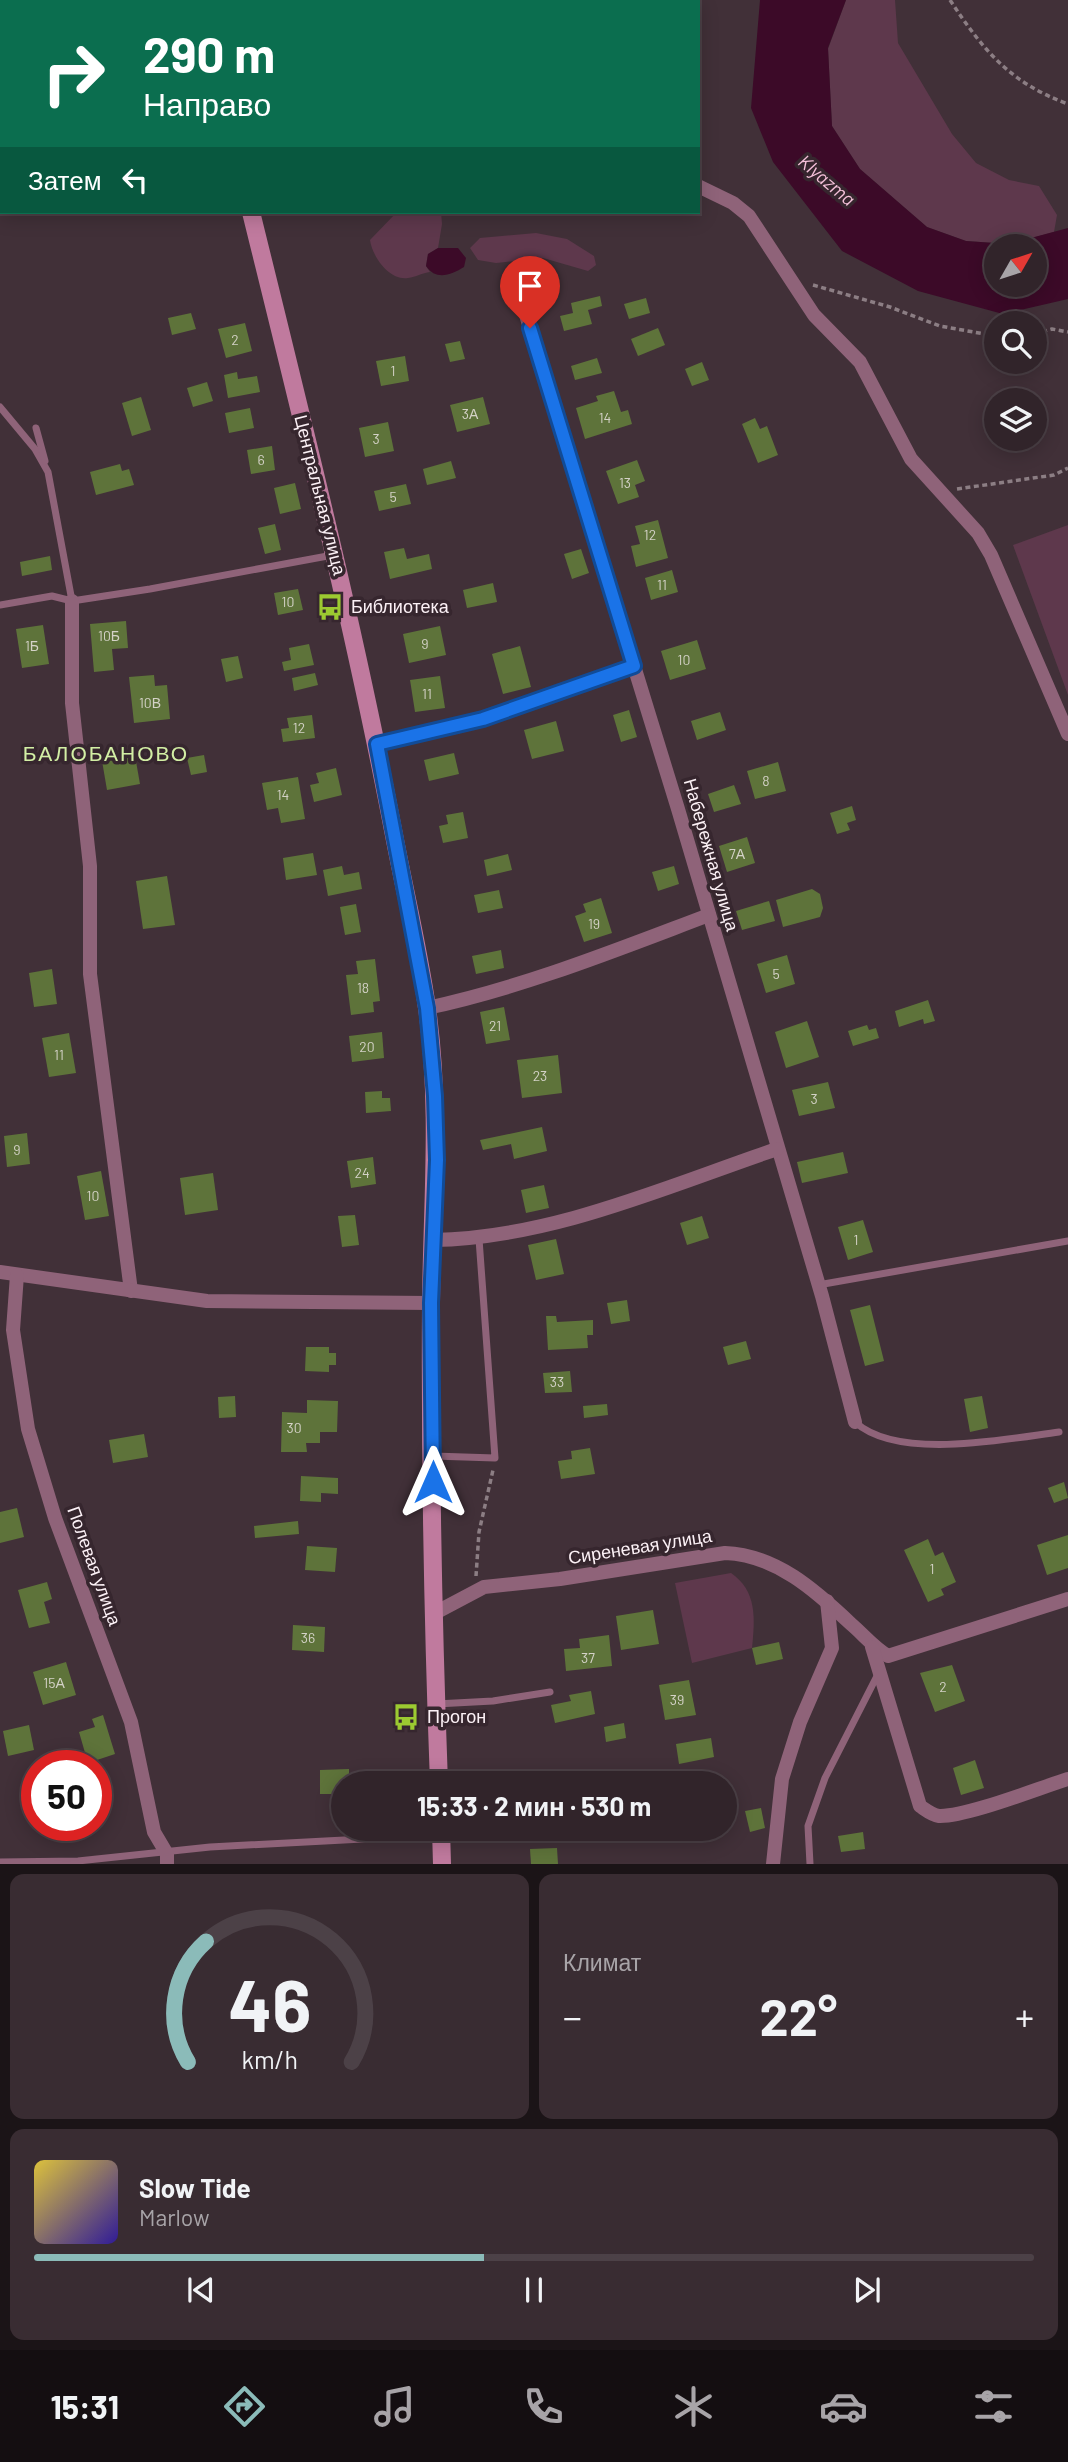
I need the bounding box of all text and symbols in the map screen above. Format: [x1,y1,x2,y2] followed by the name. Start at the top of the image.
[143,24,275,83] text: 290 m
[28,28,119,119] icon: right
[143,84,271,122] text: Направо
[794,149,860,210] water label: Klyazma
[116,161,154,199] icon: left
[28,164,102,195] text: Затем
[984,234,1046,298] north arrow
[984,234,1047,451] map controls
[500,256,560,328] pin
[511,267,549,305] icon: arrive
[984,311,1047,374] button: search
[231,331,239,348] house number: 2
[391,362,395,379] house number: 1
[984,388,1047,451] button: layers
[462,405,479,422] house number: 3А
[599,409,611,426] house number: 14
[290,412,352,578] street label: Центральная улица
[372,430,380,447] house number: 3
[257,451,265,468] house number: 6
[619,474,631,491] house number: 13
[389,488,397,505] house number: 5
[644,526,656,543] house number: 12
[657,576,667,593] house number: 11
[315,592,345,622] bus stop icon: Библиотека
[282,593,294,610] house number: 10
[351,595,450,617] place label: Библиотека
[98,627,120,644] house number: 10Б
[421,635,429,652] house number: 9
[25,637,39,654] house number: 1Б
[678,651,690,668] house number: 10
[422,685,432,702] house number: 11
[139,694,161,711] house number: 10В
[293,719,305,736] house number: 12
[23,740,189,765] district label: БАЛОБАНОВО
[762,772,770,789] house number: 8
[680,776,745,935] street label: Набережная улица
[277,786,289,803] house number: 14
[729,845,746,862] house number: 7А
[588,915,600,932] house number: 19
[772,965,780,982] house number: 5
[357,979,369,996] house number: 18
[489,1017,501,1034] house number: 21
[359,1038,375,1055] house number: 20
[54,1046,64,1063] house number: 11
[533,1067,547,1084] house number: 23
[810,1090,818,1107] house number: 3
[13,1141,21,1158] house number: 9
[354,1164,370,1181] house number: 24
[87,1187,99,1204] house number: 10
[854,1231,858,1248] house number: 1
[550,1373,564,1390] house number: 33
[286,1419,302,1436] house number: 30
[396,1445,470,1519] position arrow
[63,1503,127,1629] street label: Полевая улица
[566,1524,714,1568] street label: Сиреневая улица
[930,1560,934,1577] house number: 1
[301,1629,315,1646] house number: 36
[581,1649,595,1666] house number: 37
[43,1674,65,1691] house number: 15А
[939,1678,947,1695] house number: 2
[670,1691,684,1708] house number: 39
[391,1702,421,1732] bus stop icon: Прогон
[427,1705,486,1727] place label: Прогон
[21,1750,112,1841] speed limit sign: 50
[417,1790,651,1821] text: 15:33 · 2 мин · 530 m
[563,1948,641,1976] text: Климат
[228,1960,311,2048] text: 46
[760,1984,837,2046] text: 22°
[563,1993,582,2039] text: −
[1015,1993,1034,2039] text: +
[241,2044,298,2074] text: km/h
[139,2172,251,2203] text: Slow Tide
[139,2203,210,2231] text: Marlow
[182,2271,220,2309] icon: previous
[515,2271,553,2309] icon: pause
[848,2271,886,2309] icon: next
[220,2382,269,2431] icon: directions
[370,2382,419,2431] icon: music
[519,2382,568,2431] icon: phone
[669,2382,718,2431] icon: climate
[819,2382,868,2431] icon: car
[969,2382,1018,2431] icon: filters
[50,2387,119,2425] text: 15:31

